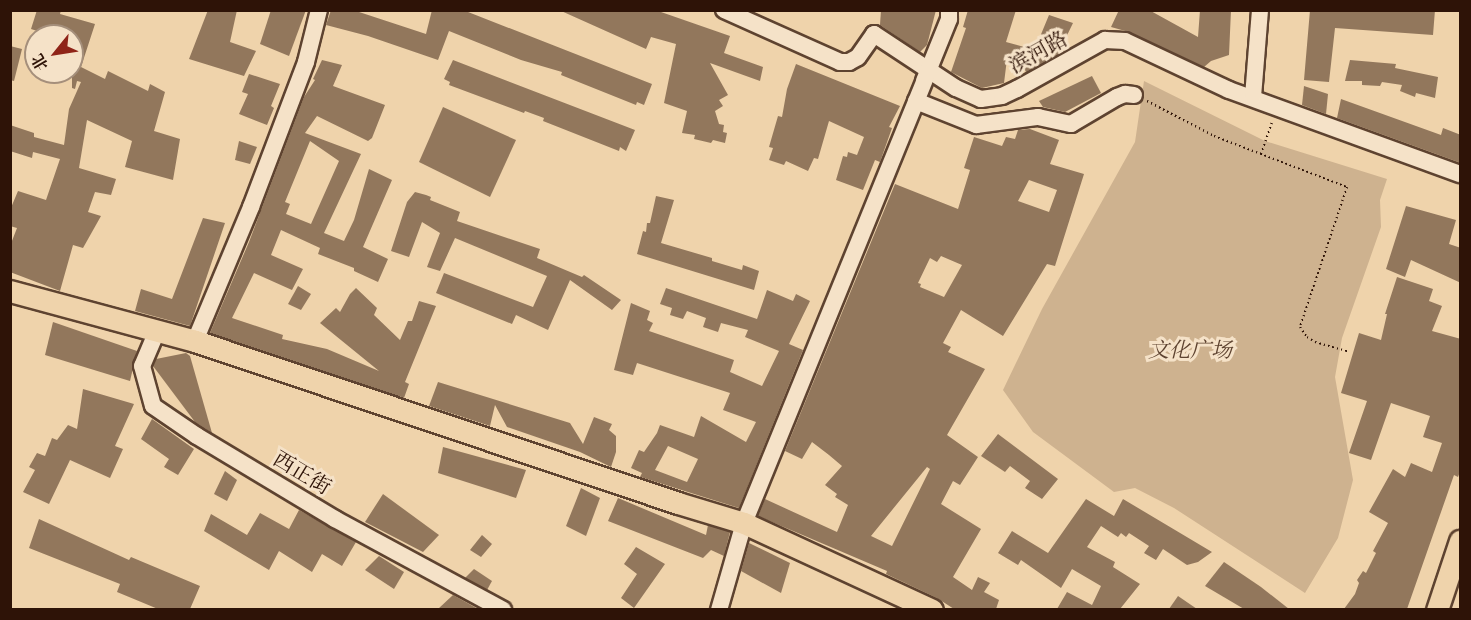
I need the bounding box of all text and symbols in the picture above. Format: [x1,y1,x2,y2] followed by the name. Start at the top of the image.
[24,24,84,84] north arrow
[1004,26,1072,78] street label: 滨河路
[27,50,54,74] text: 北
[1148,337,1232,363] park label: 文化广场
[269,446,335,500] street label: 西正街

